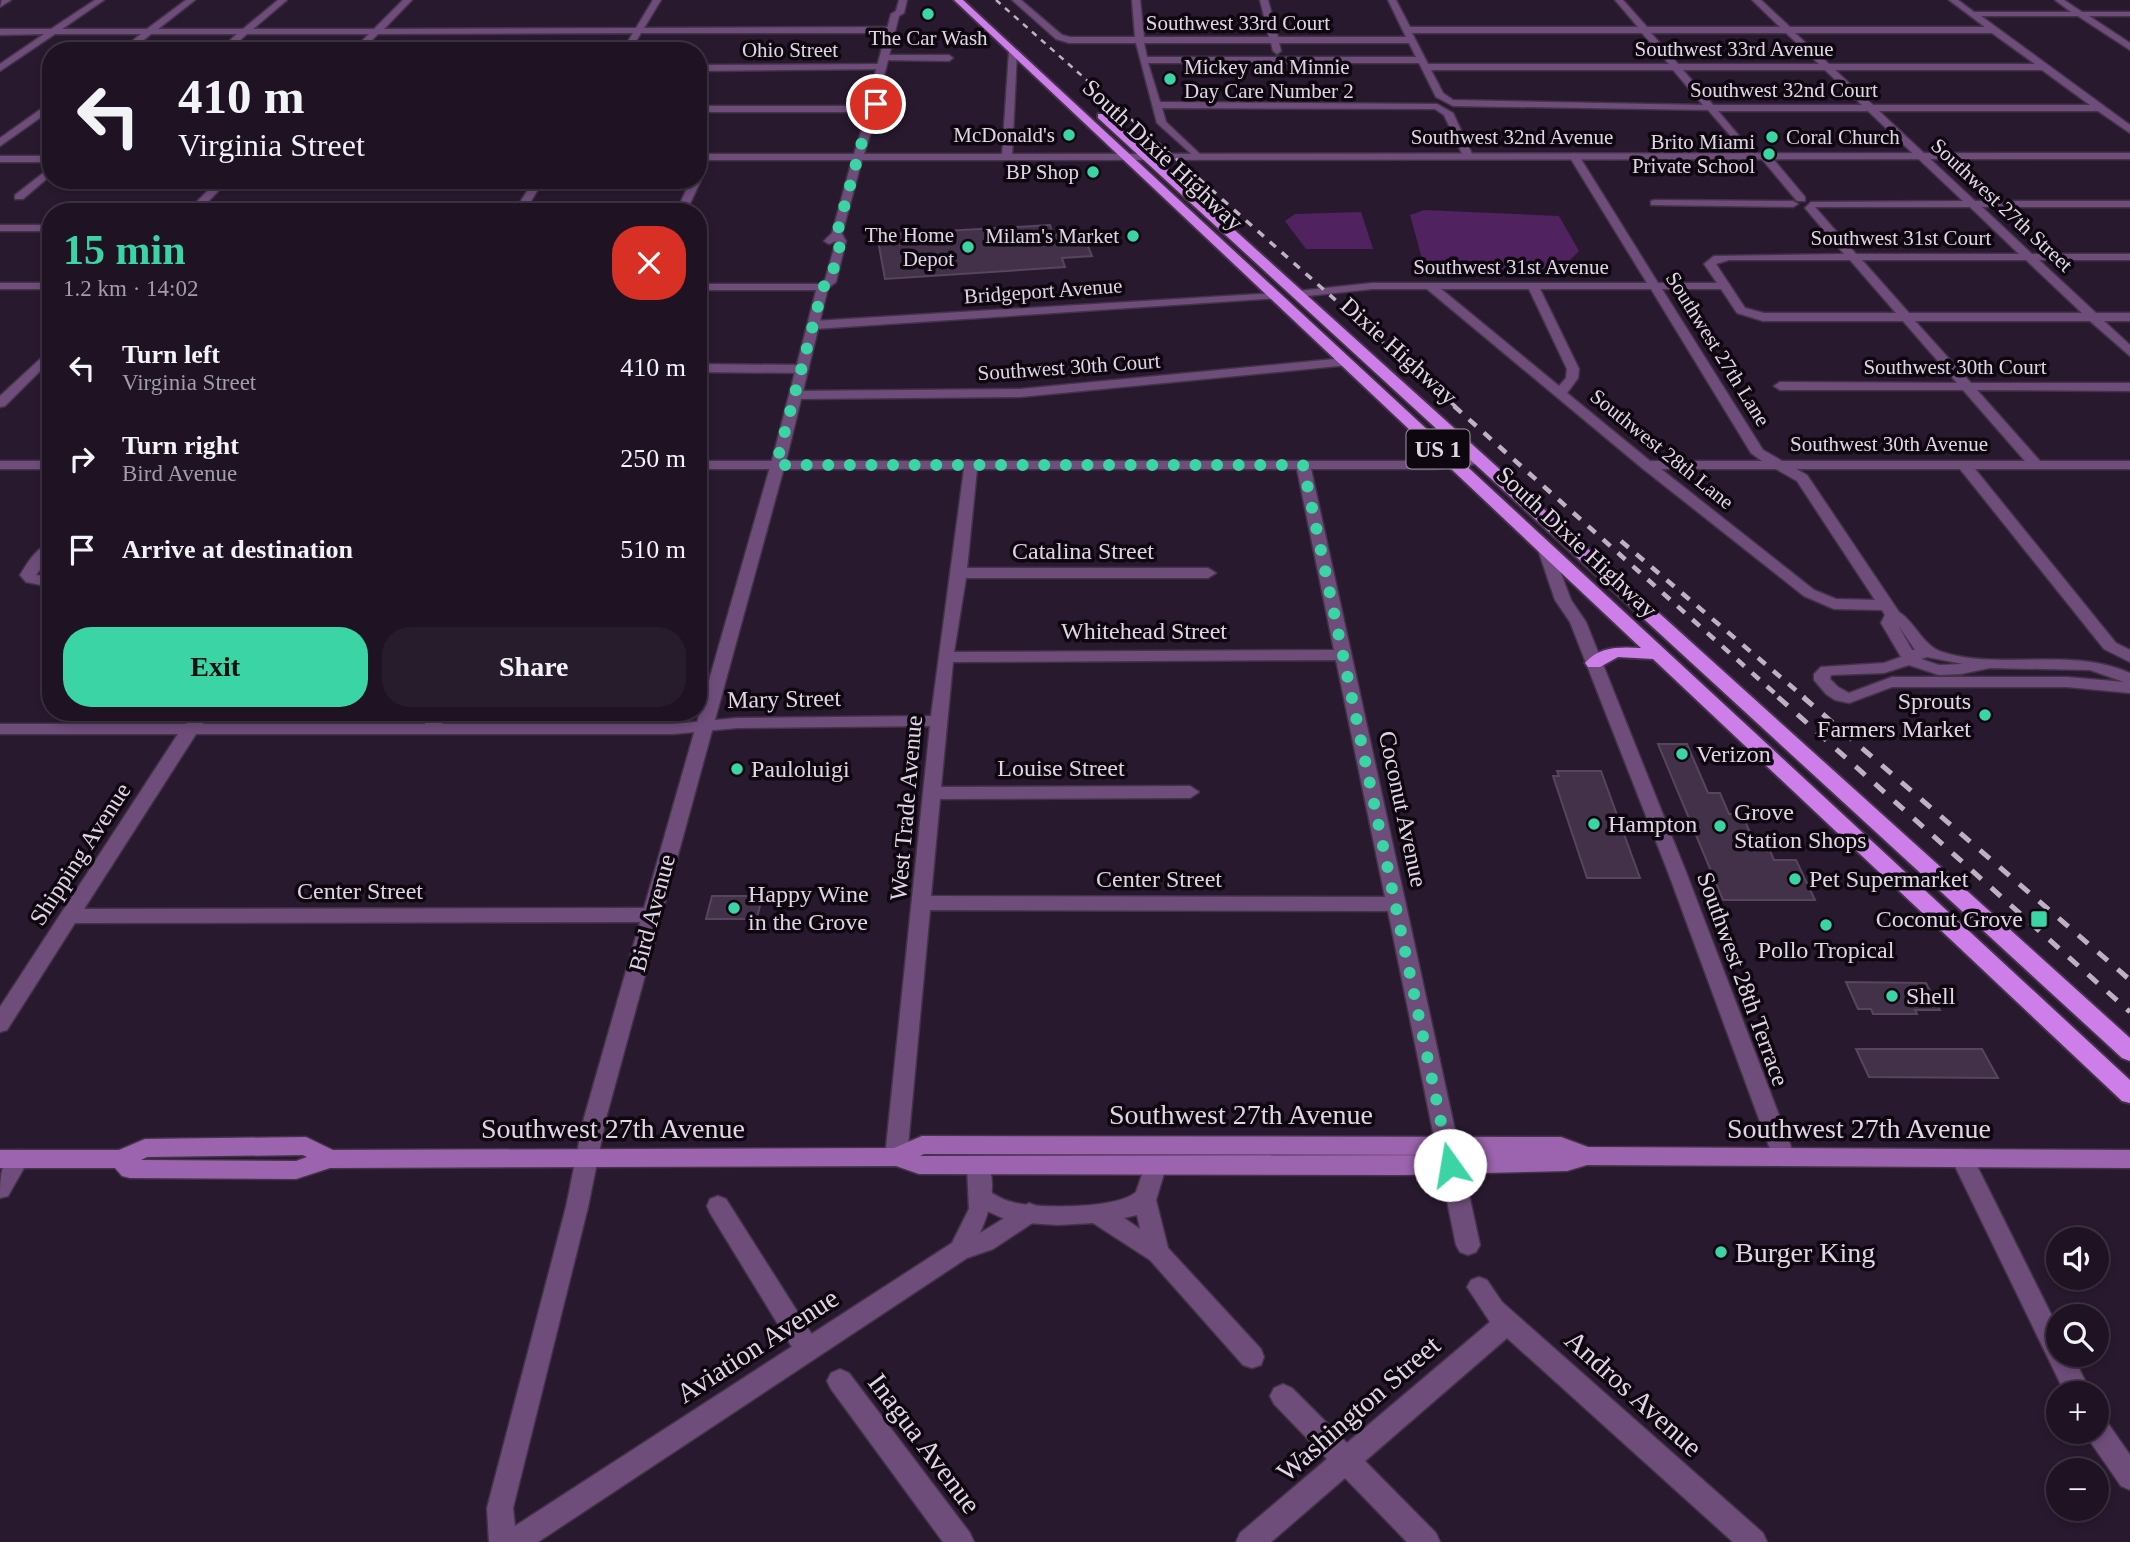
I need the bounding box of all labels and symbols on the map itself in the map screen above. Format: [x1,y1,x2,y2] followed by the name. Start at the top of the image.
[920,6,936,22] marker: The Car Wash
[1146,11,1330,35] street label: Southwest 33rd Court
[868,26,988,50] place label: The Car Wash
[1634,37,1834,61] street label: Southwest 33rd Avenue
[742,38,838,62] street label: Ohio Street
[1184,55,1354,103] place label: Mickey and Minnie Day Care Number 2
[1162,71,1178,87] marker: Mickey and Minnie Day Care Number 2
[846,74,906,134] pin
[1078,74,1248,236] street label: South Dixie Highway
[1690,78,1878,102] street label: Southwest 32nd Court
[953,123,1055,147] place label: McDonald's
[1411,125,1613,149] street label: Southwest 32nd Avenue
[1786,125,1900,149] place label: Coral Church
[1061,127,1077,143] marker: McDonald's
[1764,129,1780,145] marker: Coral Church
[1632,130,1755,178] place label: Brito Miami Private School
[1926,133,2078,277] street label: Southwest 27th Street
[1761,146,1777,162] marker: Brito Miami Private School
[1006,160,1079,184] place label: BP Shop
[1085,164,1101,180] marker: BP Shop
[865,223,954,271] place label: The Home Depot
[985,224,1119,248] place label: Milam's Market
[1811,226,1992,250] street label: Southwest 31st Court
[1125,228,1141,244] marker: Milam's Market
[960,239,976,255] marker: The Home Depot
[1413,255,1609,279] street label: Southwest 31st Avenue
[1661,267,1775,431] street label: Southwest 27th Lane
[963,273,1123,309] street label: Bridgeport Avenue
[1336,292,1462,410] street label: Dixie Highway
[977,349,1161,385] street label: Southwest 30th Court
[1863,355,2047,379] street label: Southwest 30th Court
[1586,384,1738,514] street label: Southwest 28th Lane
[1406,430,1470,468] road number: US 1
[1790,432,1988,456] street label: Southwest 30th Avenue
[1492,461,1662,623] street label: South Dixie Highway
[1012,538,1154,564] street label: Catalina Street
[1061,618,1227,644] street label: Whitehead Street
[727,685,842,713] street label: Mary Street
[1817,688,1971,742] place label: Sprouts Farmers Market
[1977,707,1993,723] marker: Sprouts Farmers Market
[885,714,927,902] street label: West Trade Avenue
[1374,729,1432,889] street label: Coconut Avenue
[1696,741,1771,767] place label: Verizon
[1674,746,1690,762] marker: Verizon
[997,755,1125,781] street label: Louise Street
[751,756,850,782] place label: Pauloluigi
[729,761,745,777] marker: Pauloluigi
[24,778,136,930] street label: Shipping Avenue
[1734,799,1867,853] place label: Grove Station Shops
[1608,811,1697,837] place label: Hampton
[1586,816,1602,832] marker: Hampton
[1712,818,1728,834] marker: Grove Station Shops
[624,852,680,974] street label: Bird Avenue
[1096,866,1222,892] street label: Center Street
[1809,866,1969,892] place label: Pet Supermarket
[1692,868,1794,1090] street label: Southwest 28th Terrace
[1787,871,1803,887] marker: Pet Supermarket
[297,878,423,904] street label: Center Street
[748,881,869,935] place label: Happy Wine in the Grove
[726,900,742,916] marker: Happy Wine in the Grove
[1876,906,2023,932] place label: Coconut Grove
[2029,909,2049,929] marker: Coconut Grove
[1818,917,1834,933] marker: Pollo Tropical
[1758,937,1895,963] place label: Pollo Tropical
[1906,983,1956,1009] place label: Shell
[1884,988,1900,1004] marker: Shell
[1109,1099,1373,1130] street label: Southwest 27th Avenue
[481,1113,745,1144] street label: Southwest 27th Avenue
[1727,1113,1991,1144] street label: Southwest 27th Avenue
[1413,1128,1487,1202] position arrow
[1735,1237,1875,1268] place label: Burger King
[1713,1244,1729,1260] marker: Burger King
[671,1282,844,1409] street label: Aviation Avenue
[1559,1324,1708,1463] street label: Andros Avenue
[1271,1329,1446,1487] street label: Washington Street
[862,1367,987,1519] street label: Inagua Avenue

